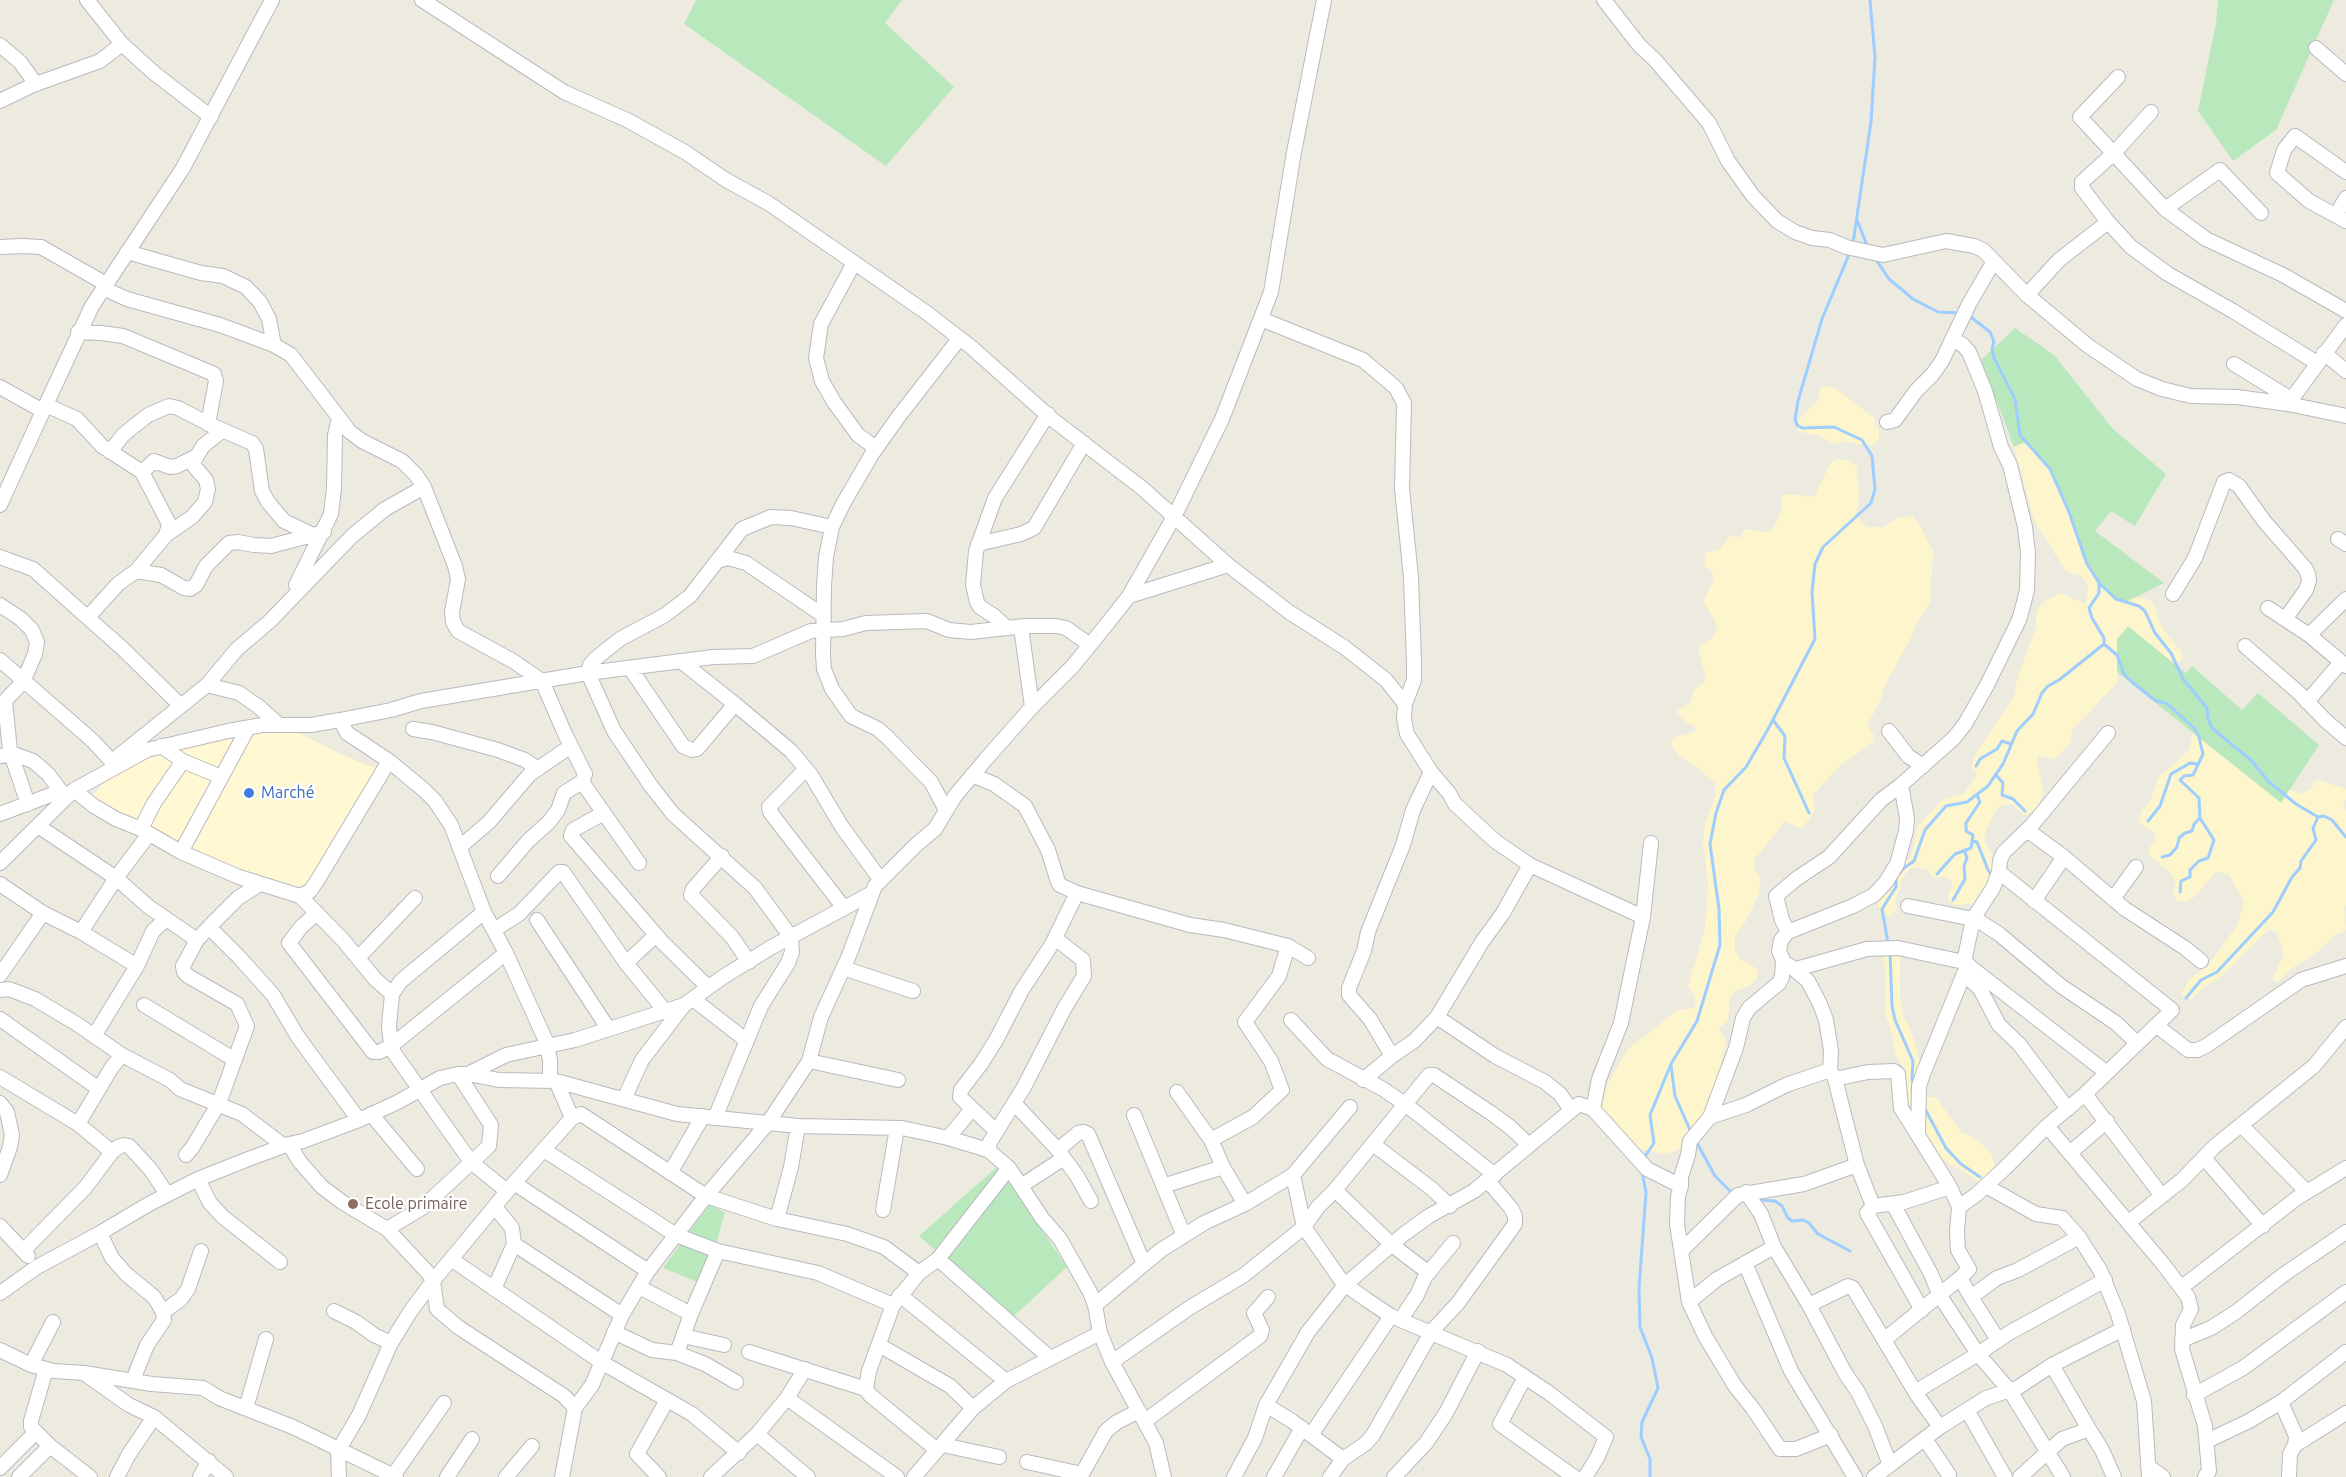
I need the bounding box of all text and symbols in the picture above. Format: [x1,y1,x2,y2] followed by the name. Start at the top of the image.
[261,783,315,803] place label: Marché
[242,786,256,800] marker: Marché
[365,1194,468,1214] place label: Ecole primaire
[346,1197,360,1211] marker: Ecole primaire

